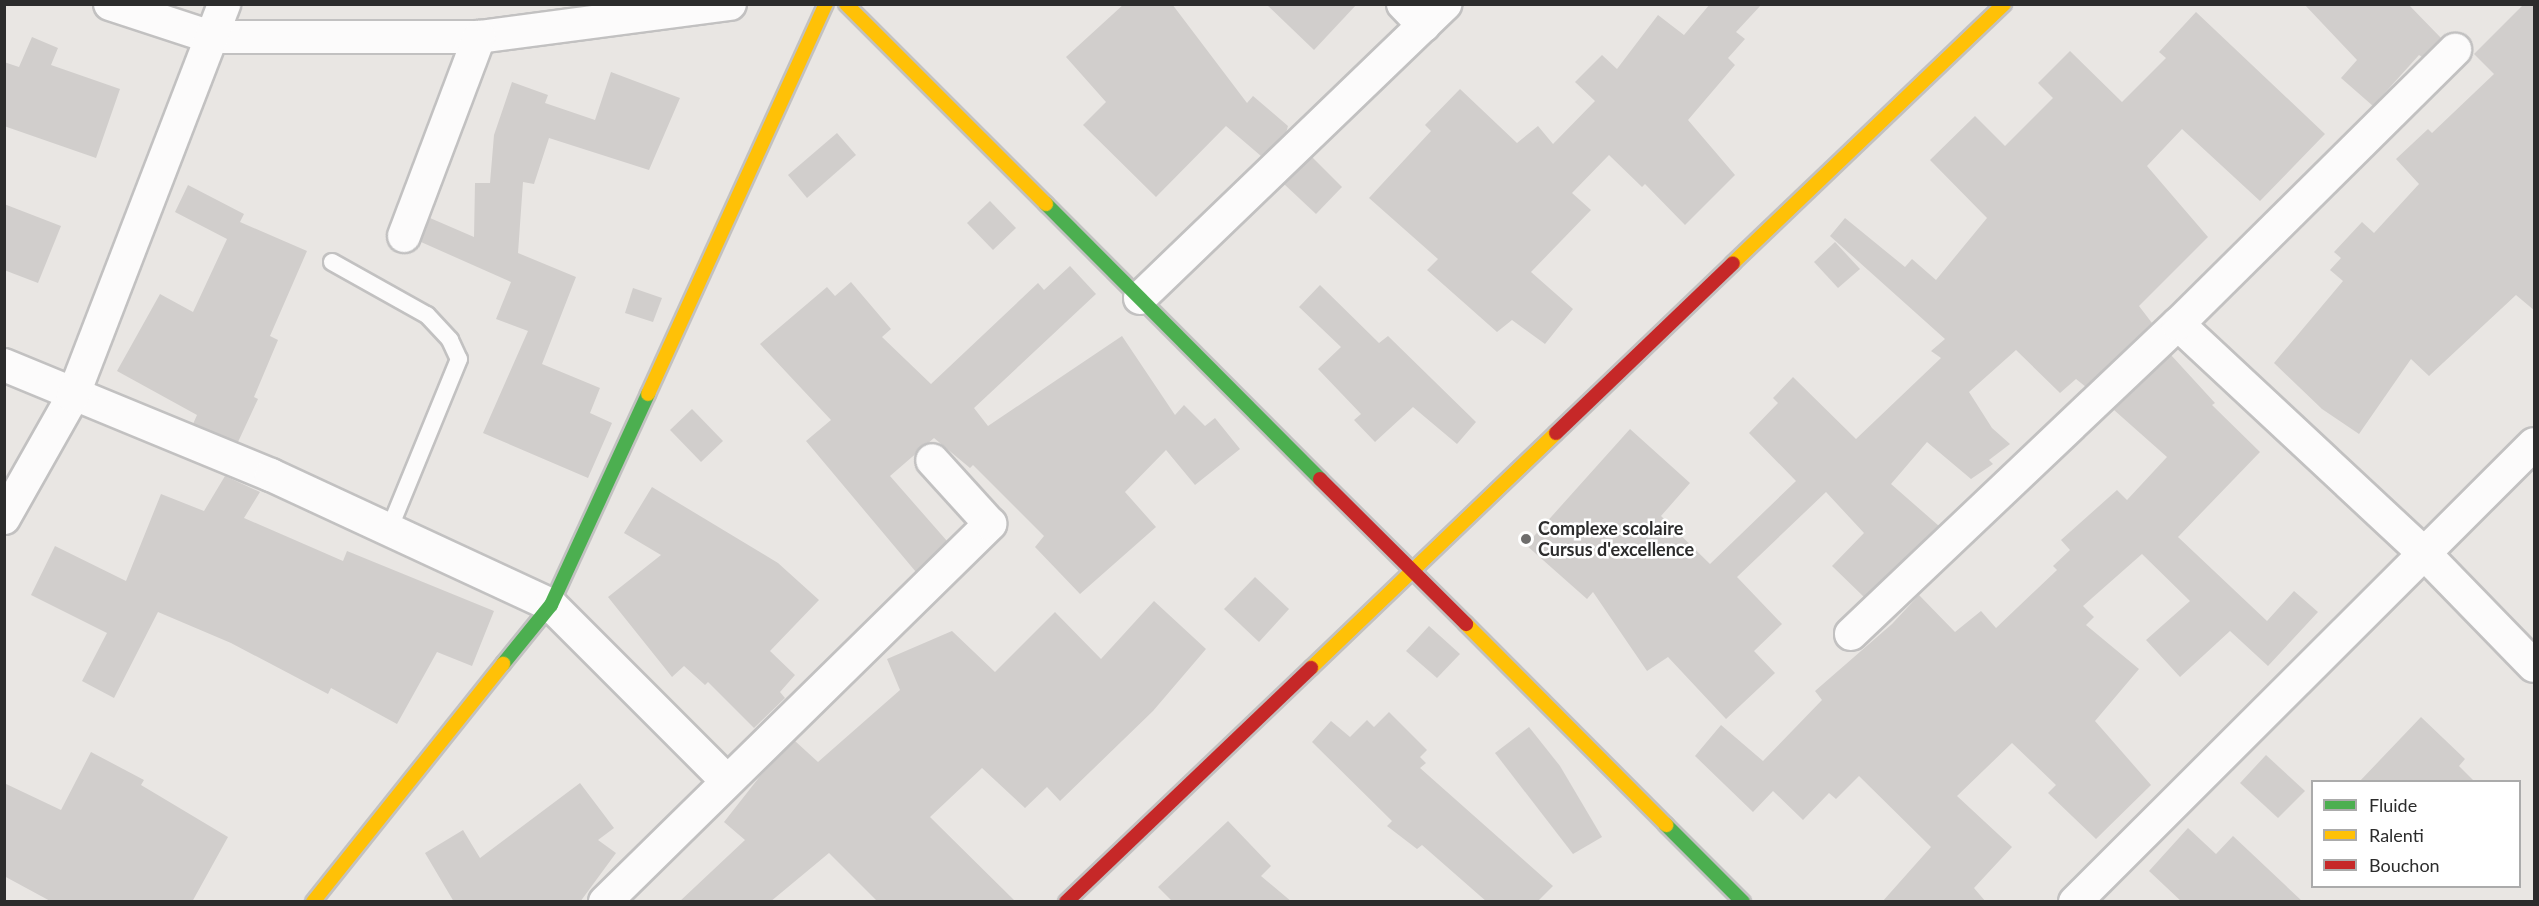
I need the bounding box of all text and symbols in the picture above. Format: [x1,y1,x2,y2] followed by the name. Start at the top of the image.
[1538,518,1694,560] place label: Complexe scolaire Cursus d'excellence
[1519,532,1533,546] marker: Complexe scolaire Cursus d'excellence
[2311,780,2521,888] legend
[2369,794,2417,816] text: Fluide
[2369,824,2424,846] text: Ralenti
[2369,854,2440,876] text: Bouchon

